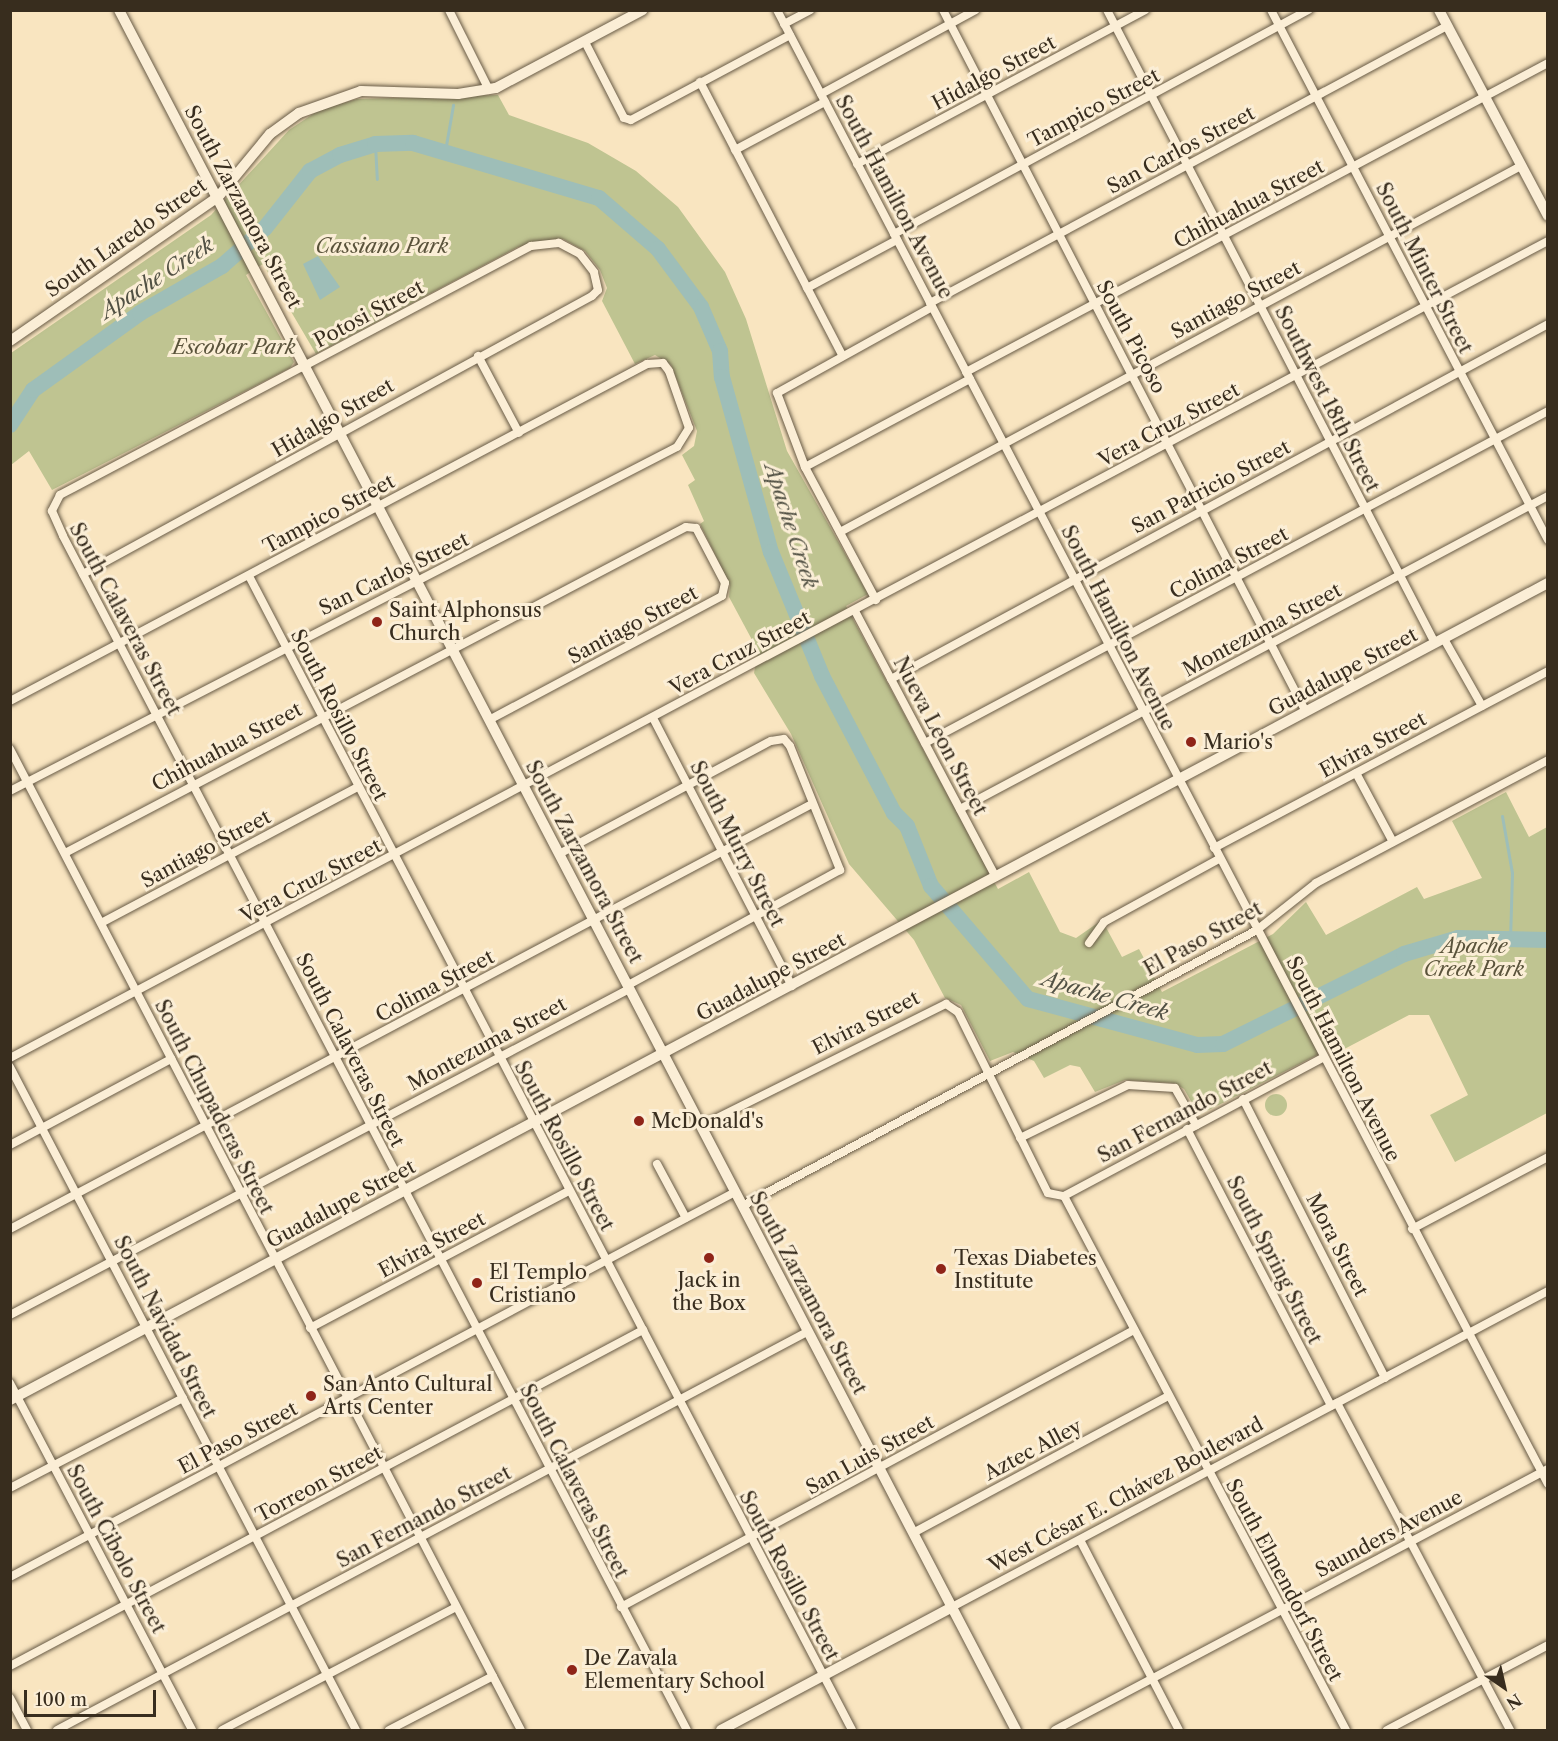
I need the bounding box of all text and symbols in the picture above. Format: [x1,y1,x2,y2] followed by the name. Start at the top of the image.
[928,30,1060,116] street label: Hidalgo Street
[1024,63,1164,153] street label: Tampico Street
[830,91,958,303] street label: South Hamilton Avenue
[179,101,307,313] street label: South Zarzamora Street
[1103,101,1259,199] street label: San Carlos Street
[1170,154,1328,254] street label: Chihuahua Street
[41,173,211,303] street label: South Laredo Street
[1370,178,1478,358] street label: South Minter Street
[96,232,218,324] water label: Apache Creek
[316,234,448,258] park label: Cassiano Park
[1167,256,1305,344] street label: Santiago Street
[310,275,428,353] street label: Potosi Street
[1091,276,1171,398] street label: South Picoso
[1270,302,1384,496] street label: Southwest 18th Street
[172,335,296,359] park label: Escobar Park
[268,373,398,463] street label: Hidalgo Street
[1094,378,1244,472] street label: Vera Cruz Street
[1128,435,1294,539] street label: San Patricio Street
[759,460,823,592] water label: Apache Creek
[259,469,399,559] street label: Tampico Street
[64,519,186,719] street label: South Calaveras Street
[1056,521,1180,735] street label: South Hamilton Avenue
[1166,522,1292,604] street label: Colima Street
[315,527,473,621] street label: San Carlos Street
[1178,578,1346,682] street label: Montezuma Street
[564,581,702,669] street label: Santiago Street
[389,598,543,645] place label: Saint Alphonsus Church
[665,606,815,700] street label: Vera Cruz Street
[370,615,384,629] marker: Saint Alphonsus Church
[1264,623,1422,721] street label: Guadalupe Street
[285,625,393,805] street label: South Rosillo Street
[888,652,992,820] street label: Nueva Leon Street
[148,697,306,797] street label: Chihuahua Street
[1316,707,1430,783] street label: Elvira Street
[1203,730,1273,754] place label: Mario's
[1184,735,1198,749] marker: Mario's
[520,756,648,968] street label: South Zarzamora Street
[685,757,789,931] street label: South Murry Street
[137,805,275,893] street label: Santiago Street
[236,834,386,928] street label: Vera Cruz Street
[1140,897,1266,981] street label: El Paso Street
[692,928,850,1026] street label: Guadalupe Street
[1424,934,1524,981] park label: Apache Creek Park
[372,945,498,1027] street label: Colima Street
[291,949,409,1151] street label: South Calaveras Street
[1281,952,1405,1166] street label: South Hamilton Avenue
[1039,966,1171,1026] water label: Apache Creek
[808,986,924,1060] street label: Elvira Street
[403,992,571,1096] street label: Montezuma Street
[149,996,279,1218] street label: South Chupaderas Street
[1094,1056,1276,1168] street label: San Fernando Street
[509,1057,619,1235] street label: South Rosillo Street
[651,1109,764,1133] place label: McDonald's
[632,1114,646,1128] marker: McDonald's
[262,1155,420,1253] street label: Guadalupe Street
[1221,1172,1327,1348] street label: South Spring Street
[744,1187,872,1399] street label: South Zarzamora Street
[1301,1189,1373,1301] street label: Mora Street
[375,1207,489,1283] street label: Elvira Street
[109,1232,221,1422] street label: South Navidad Street
[954,1246,1097,1293] place label: Texas Diabetes Institute
[702,1251,716,1265] marker: Jack in the Box
[489,1260,587,1307] place label: El Templo Cristiano
[932,1260,950,1278] marker: Texas Diabetes Institute
[672,1268,746,1315] place label: Jack in the Box
[470,1276,484,1290] marker: El Templo Cristiano
[323,1372,493,1419] place label: San Anto Cultural Arts Center
[515,1380,633,1582] street label: South Calaveras Street
[304,1389,318,1403] marker: San Anto Cultural Arts Center
[174,1397,302,1479] street label: El Paso Street
[802,1410,938,1500] street label: San Luis Street
[984,1412,1268,1578] street label: West César E. Chávez Boulevard
[980,1414,1086,1486] street label: Aztec Alley
[252,1441,386,1527] street label: Torreon Street
[61,1461,171,1637] street label: South Cibolo Street
[333,1461,515,1573] street label: San Fernando Street
[1220,1475,1348,1685] street label: South Elmendorf Street
[1311,1485,1467,1583] street label: Saunders Avenue
[734,1487,844,1665] street label: South Rosillo Street
[584,1646,765,1693] place label: De Zavala Elementary School
[1474,1657,1534,1717] north arrow
[565,1663,579,1677] marker: De Zavala Elementary School
[27,1678,159,1716] scale bar
[35,1689,87,1711] text: 100 m
[1503,1690,1525,1714] text: N

